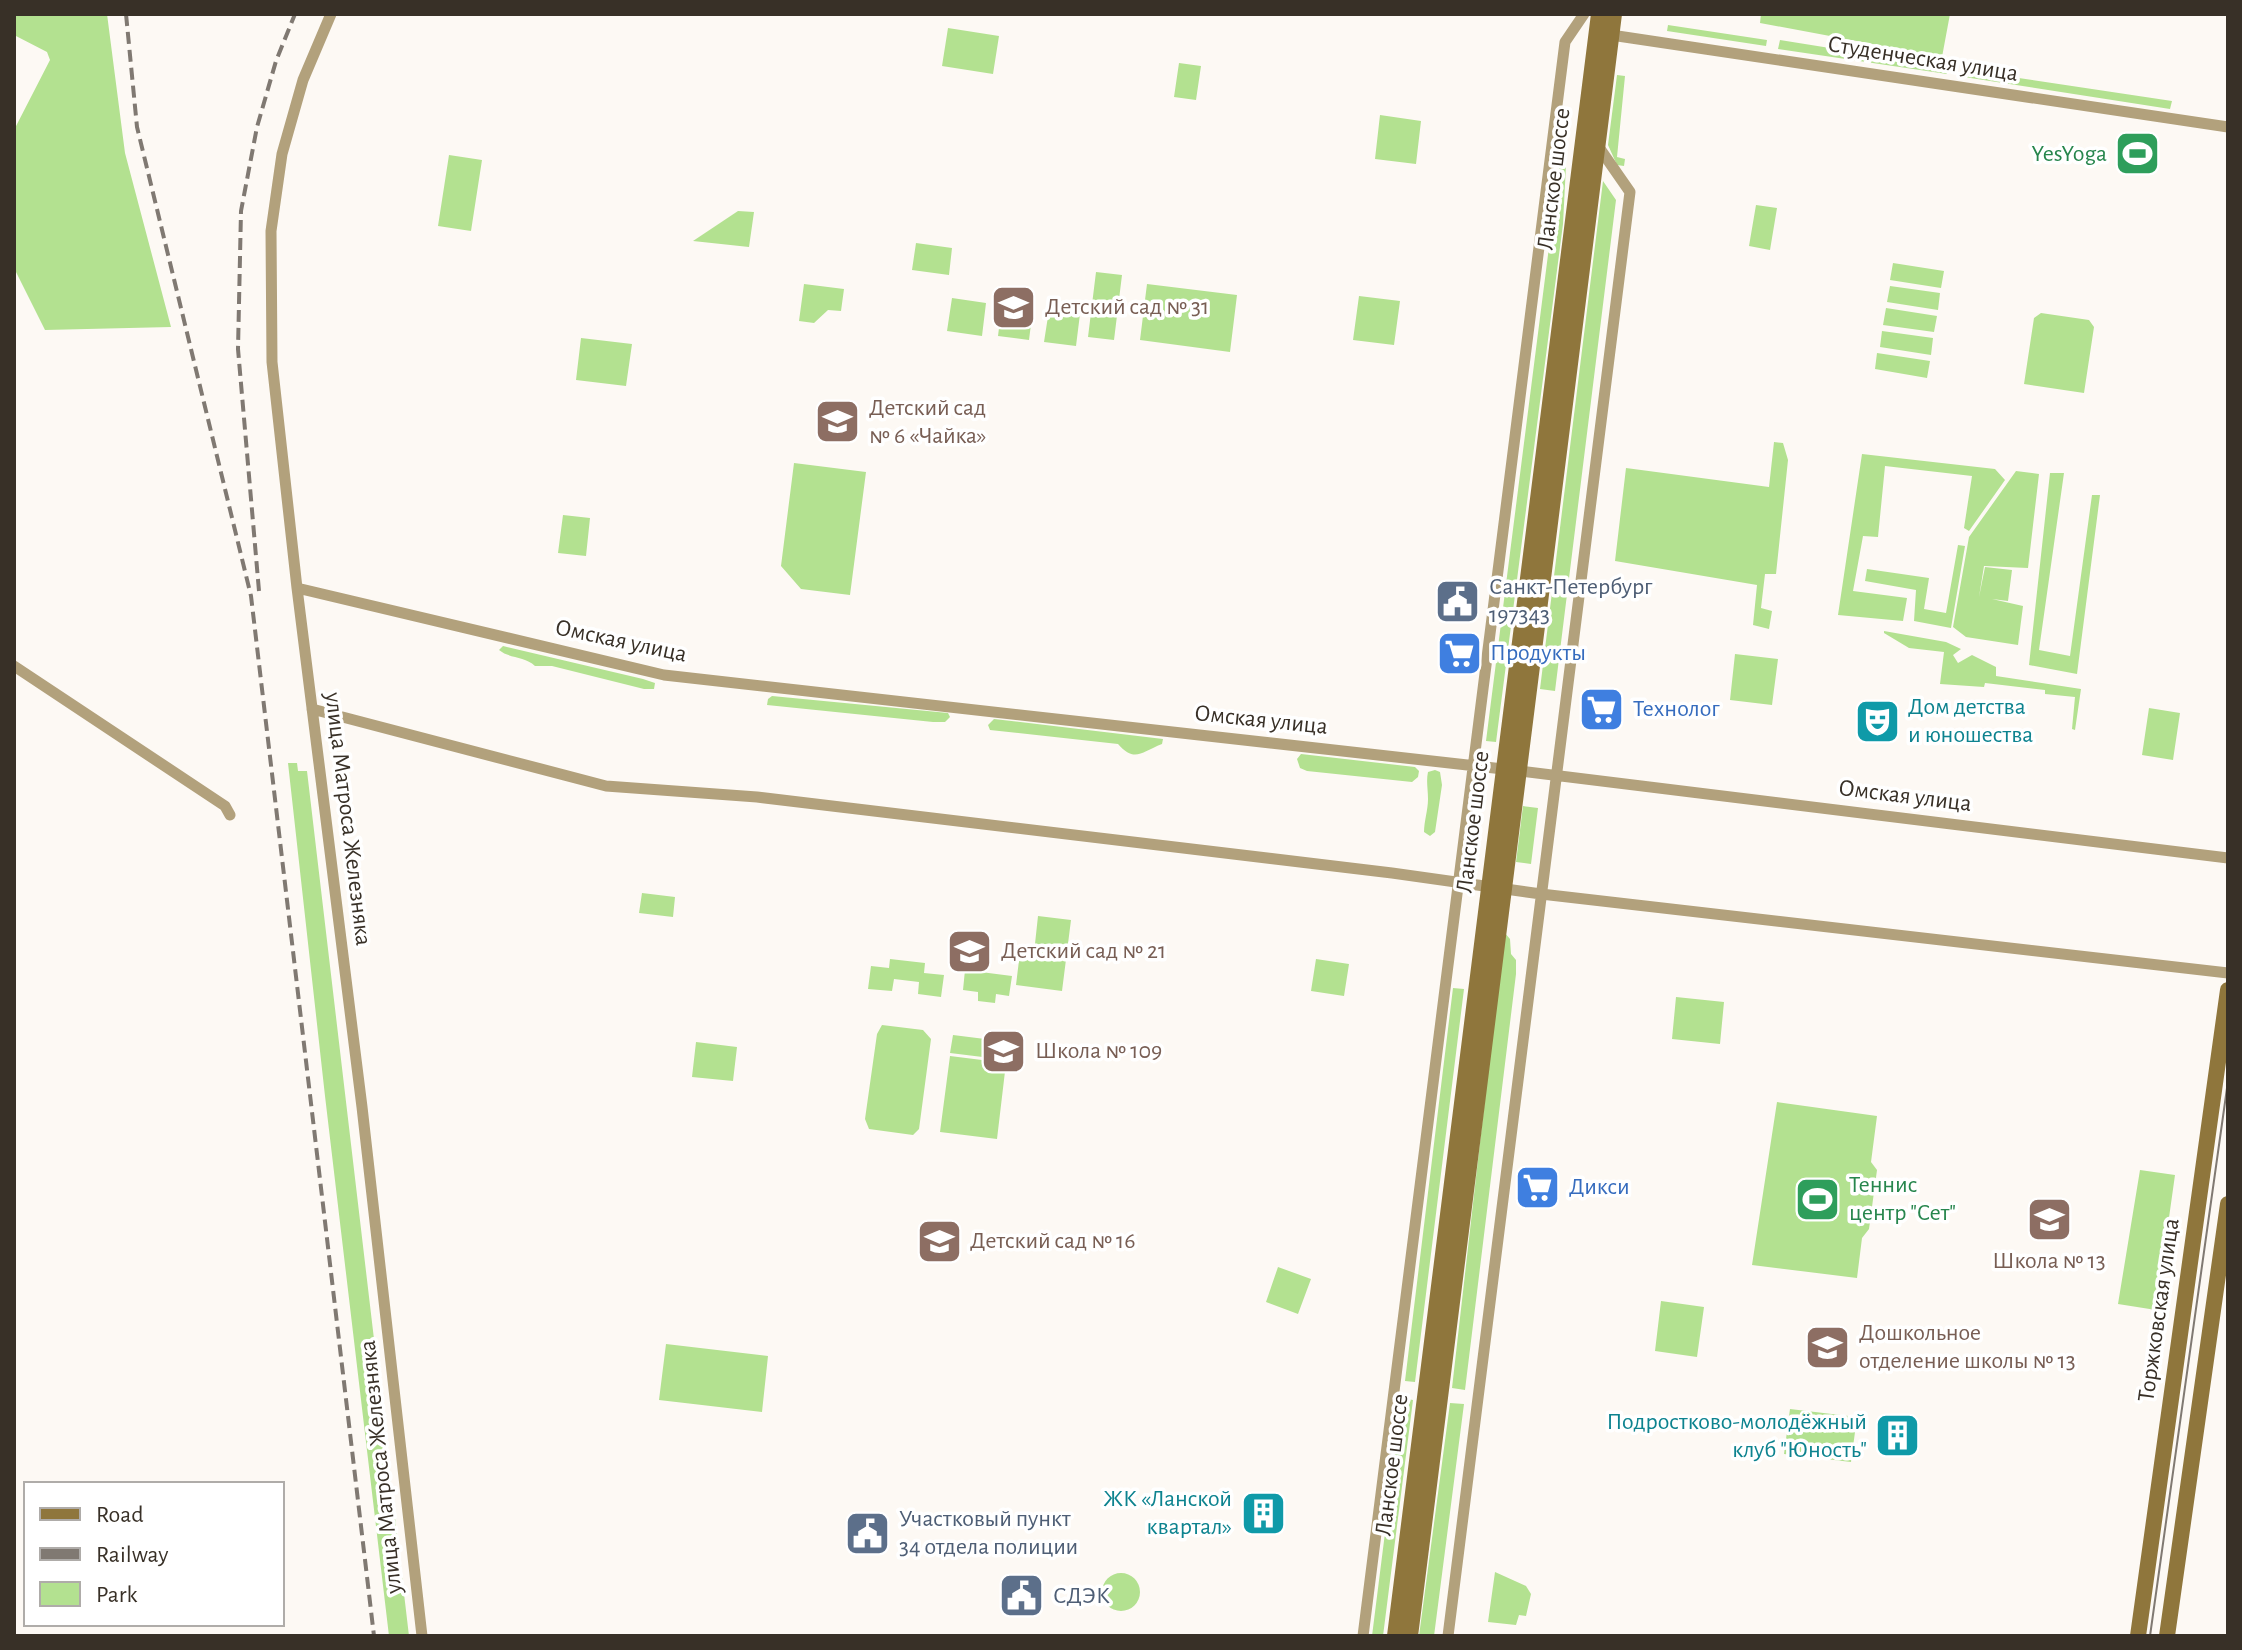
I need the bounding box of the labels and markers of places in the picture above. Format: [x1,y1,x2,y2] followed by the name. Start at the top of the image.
[2114,130,2162,178] sports icon: YesYoga
[2032,142,2107,166] place label: YesYoga
[990,283,1038,331] school or university icon: Детский сад № 31
[1045,295,1209,319] place label: Детский сад № 31
[869,396,987,448] place label: Детский сад № 6 «Чайка»
[814,398,862,446] school or university icon: Детский сад № 6 «Чайка»
[1489,575,1653,627] place label: Санкт-Петербург 197343
[1434,577,1482,625] public building icon: Санкт-Петербург 197343
[1435,629,1483,677] supermarket icon: Продукты
[1490,641,1586,665] place label: Продукты
[1578,685,1626,733] supermarket icon: Технолог
[1908,695,2033,747] place label: Дом детства и юношества
[1633,697,1720,721] place label: Технолог
[1853,697,1901,745] theatre icon: Дом детства и юношества
[946,927,994,975] school or university icon: Детский сад № 21
[1001,939,1166,963] place label: Детский сад № 21
[980,1027,1028,1075] school or university icon: Школа № 109
[1035,1039,1162,1063] place label: Школа № 109
[1514,1163,1562,1211] supermarket icon: Дикси
[1849,1173,1956,1225] place label: Теннис центр "Сет"
[1569,1175,1630,1199] place label: Дикси
[1794,1175,1842,1223] sports icon: Теннис центр "Сет"
[2025,1195,2073,1243] school or university icon: Школа № 13
[915,1217,963,1265] school or university icon: Детский сад № 16
[970,1229,1136,1253] place label: Детский сад № 16
[1992,1249,2106,1273] place label: Школа № 13
[1859,1321,2076,1373] place label: Дошкольное отделение школы № 13
[1804,1323,1852,1371] school or university icon: Дошкольное отделение школы № 13
[1607,1410,1867,1462] place label: Подростково-молодёжный клуб "Юность"
[1874,1412,1922,1460] building icon: Подростково-молодёжный клуб "Юность"
[1103,1487,1232,1539] place label: ЖК «Ланской квартал»
[1239,1489,1287,1537] building icon: ЖК «Ланской квартал»
[899,1507,1078,1559] place label: Участковый пункт 34 отдела полиции
[844,1509,892,1557] public building icon: Участковый пункт 34 отдела полиции
[998,1572,1046,1620] public building icon: СДЭК
[1053,1584,1110,1608] place label: СДЭК

